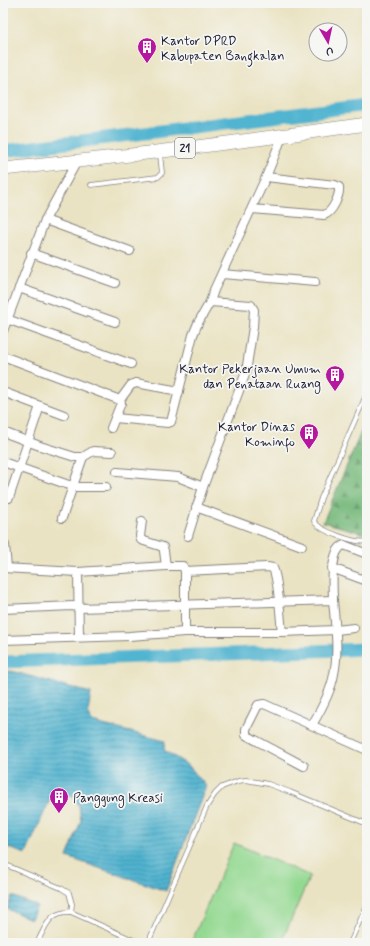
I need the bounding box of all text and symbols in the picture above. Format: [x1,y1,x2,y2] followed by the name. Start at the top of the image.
[308,22,348,62] north arrow
[161,33,285,67] place label: Kantor DPRD Kabupaten Bangkalan
[136,36,158,64] building icon: Kantor DPRD Kabupaten Bangkalan
[325,43,334,58] text: U
[175,138,195,158] road number: 21
[179,361,321,394] place label: Kantor Pekerjaan Umum dan Penataan Ruang
[324,364,346,392] building icon: Kantor Pekerjaan Umum dan Penataan Ruang
[218,419,295,453] place label: Kantor Dinas Kominfo
[298,422,320,450] building icon: Kantor Dinas Kominfo
[48,786,70,814] building icon: Panggung Kreasi
[73,790,163,808] place label: Panggung Kreasi

